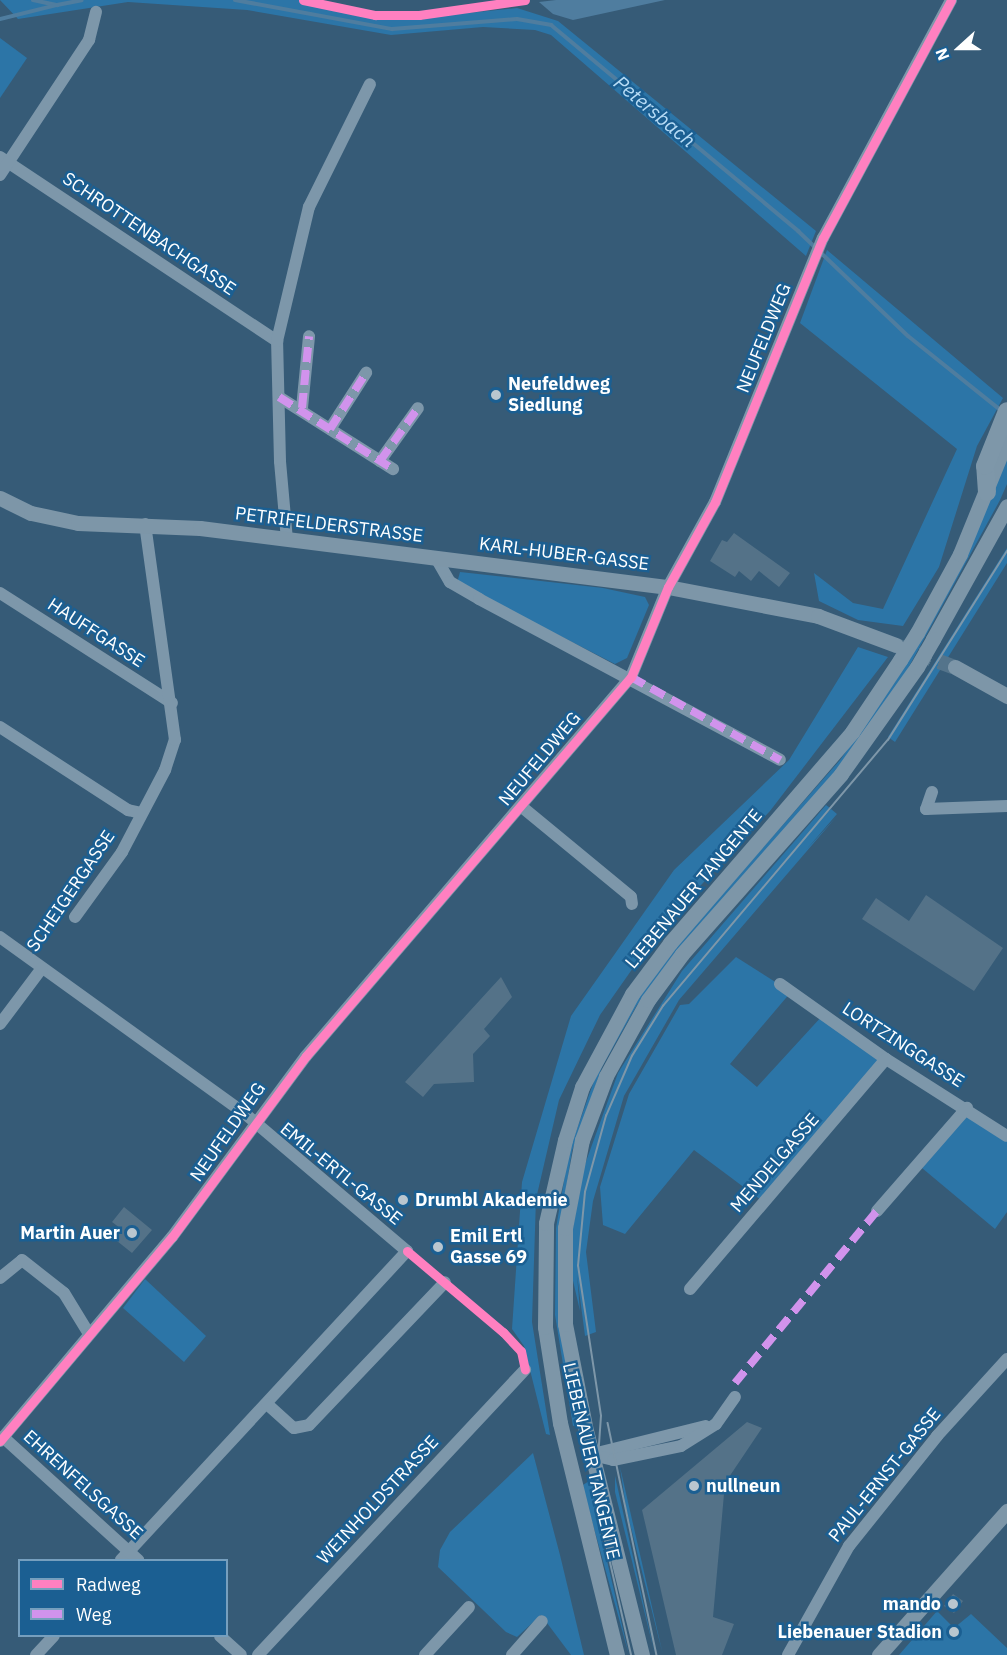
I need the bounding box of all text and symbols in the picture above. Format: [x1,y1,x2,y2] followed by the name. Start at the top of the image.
[929,18,989,78] north arrow
[931,45,954,63] text: N
[609,70,701,152] water label: Petersbach
[58,168,240,300] street label: SCHROTTENBACHGASSE
[732,280,796,396] street label: NEUFELDWEG
[508,374,610,416] place label: Neufeldweg Siedlung
[489,388,503,402] marker: Neufeldweg Siedlung
[234,503,424,547] street label: PETRIFELDERSTRASSE
[478,533,650,575] street label: KARL-HUBER-GASSE
[43,594,149,672] street label: HAUFFGASSE
[494,708,586,810] street label: NEUFELDWEG
[621,805,767,973] street label: LIEBENAUER TANGENTE
[22,826,120,956] street label: SCHEIGERGASSE
[838,998,968,1092] street label: LORTZINGGASSE
[186,1078,270,1186] street label: NEUFELDWEG
[726,1109,824,1217] street label: MENDELGASSE
[276,1118,406,1230] street label: EMIL-ERTL-GASSE
[415,1189,568,1211] place label: Drumbl Akademie
[396,1193,410,1207] marker: Drumbl Akademie
[20,1222,120,1244] place label: Martin Auer
[125,1226,139,1240] marker: Martin Auer
[450,1226,527,1268] place label: Emil Ertl Gasse 69
[431,1240,445,1254] marker: Emil Ertl Gasse 69
[558,1360,624,1562] street label: LIEBENAUER TANGENTE
[824,1404,946,1546] street label: PAUL-ERNST-GASSE
[19,1426,147,1544] street label: EHRENFELSGASSE
[313,1431,443,1569] street label: WEINHOLDSTRASSE
[706,1475,781,1497] place label: nullneun
[687,1479,701,1493] marker: nullneun
[18,1559,228,1637] legend
[76,1573,141,1596] text: Radweg
[883,1593,941,1615] place label: mando
[946,1597,960,1611] marker: mando
[76,1603,111,1626] text: Weg
[778,1621,942,1643] place label: Liebenauer Stadion
[947,1625,961,1639] marker: Liebenauer Stadion

